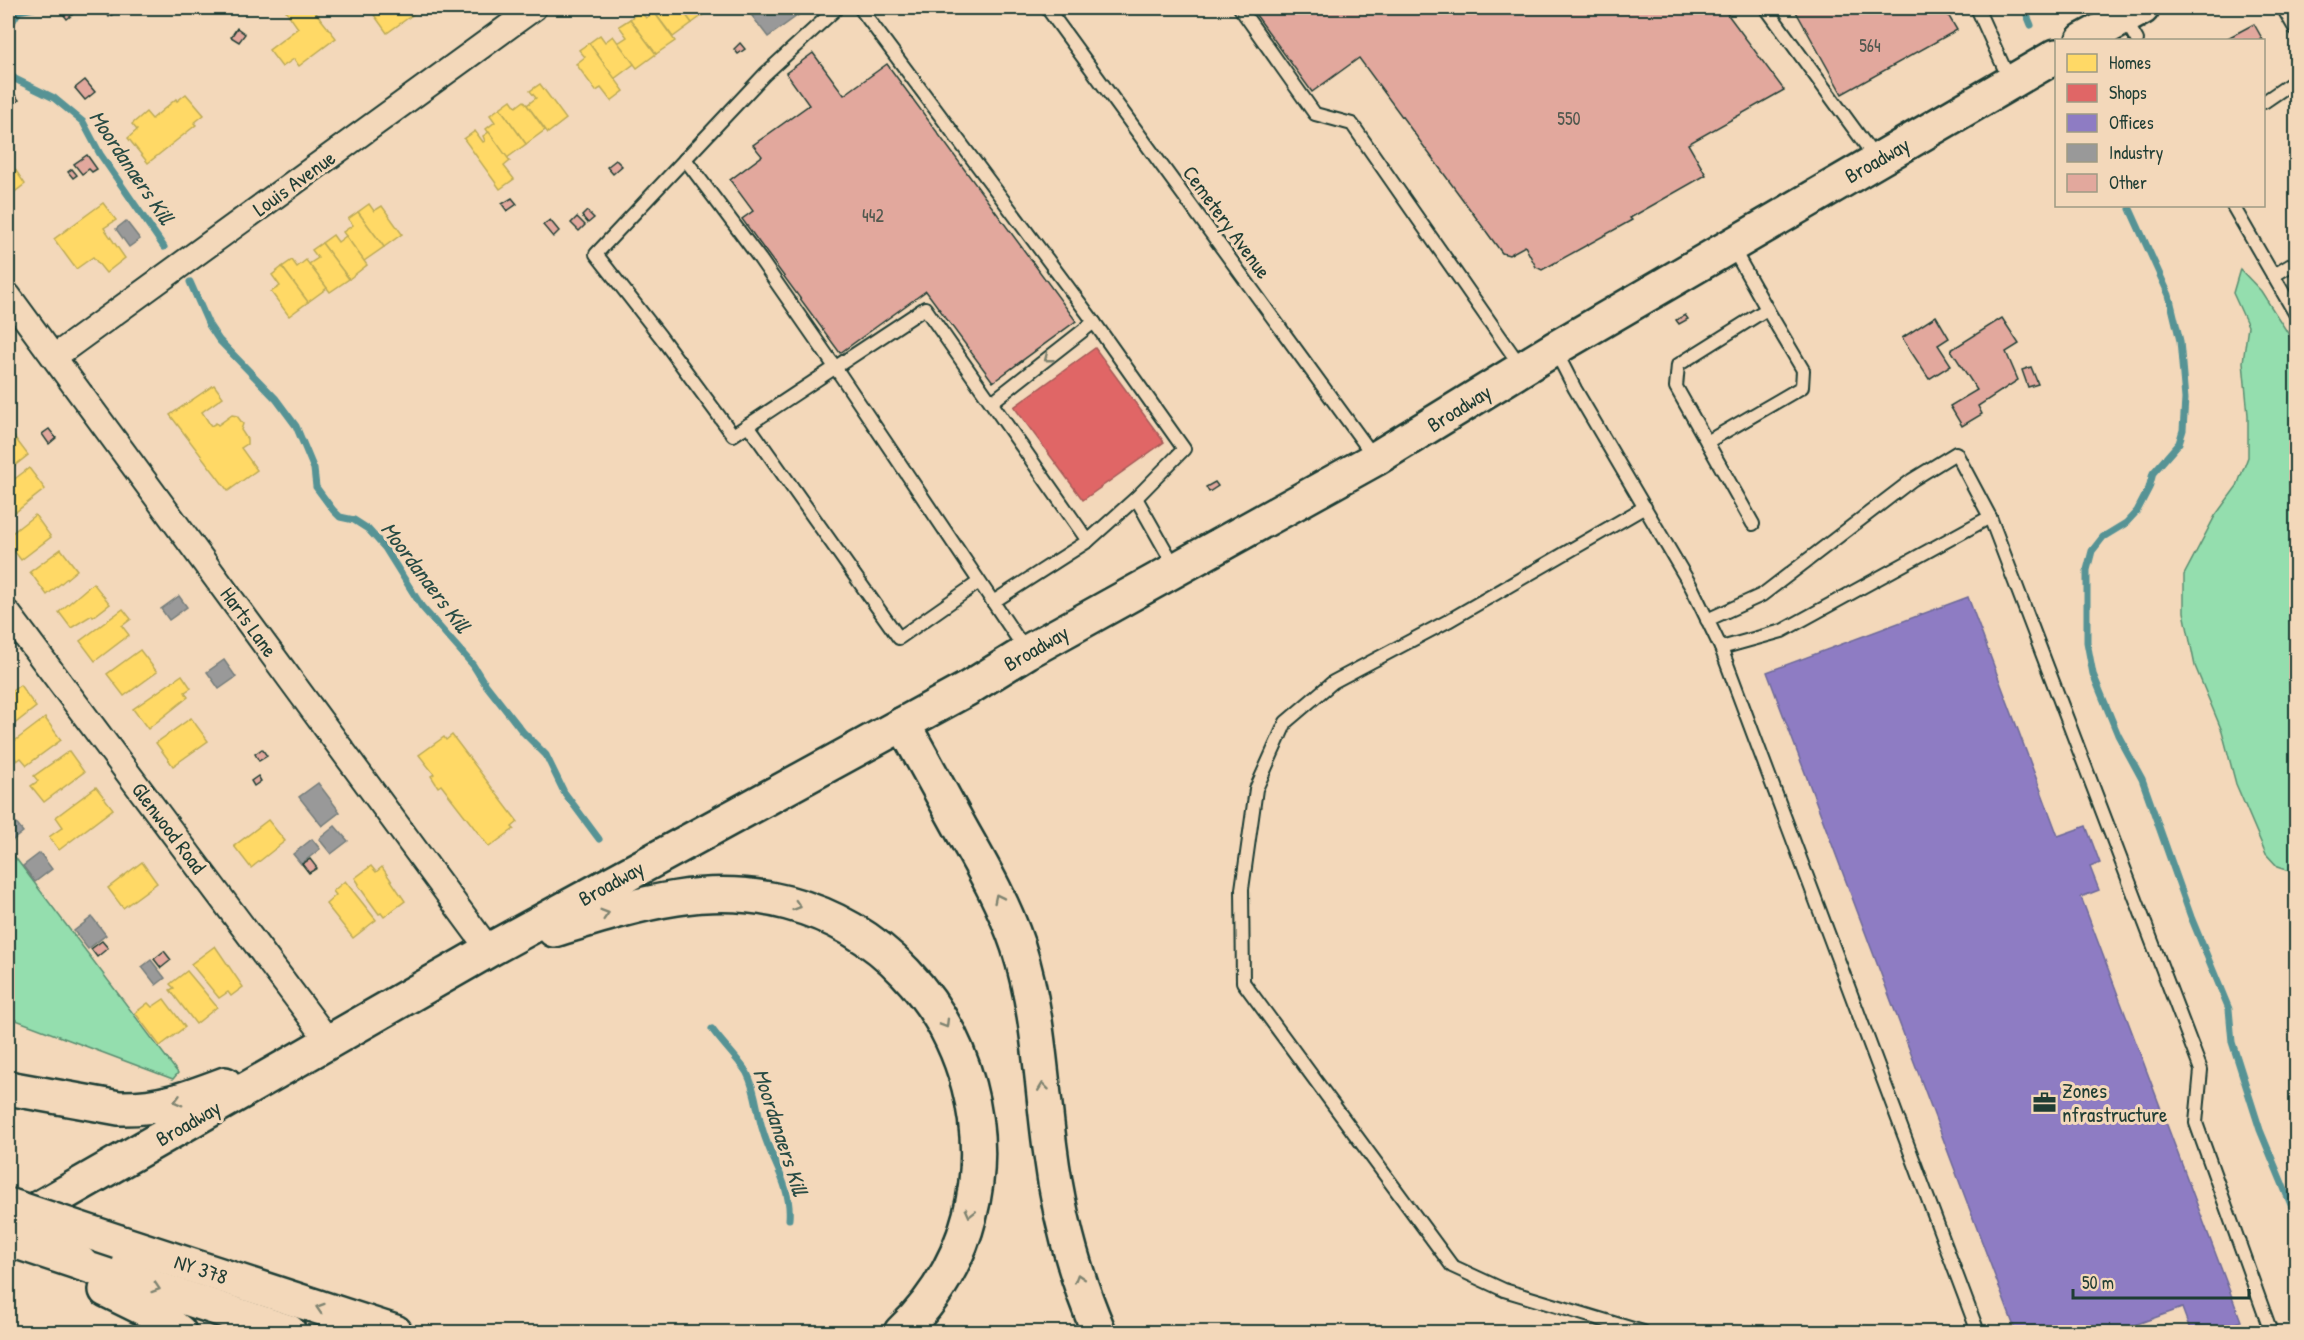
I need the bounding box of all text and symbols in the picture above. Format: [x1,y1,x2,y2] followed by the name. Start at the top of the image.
[1859,33,1881,58] house number: 564
[2055,39,2265,207] legend
[2109,50,2151,75] text: Homes
[2109,80,2147,105] text: Shops
[83,104,182,231] water label: Moordanaers Kill
[1557,106,1581,131] house number: 550
[2109,110,2154,135] text: Offices
[1839,130,1915,190] street label: Broadway
[2109,140,2164,165] text: Industry
[247,143,341,223] street label: Louis Avenue
[1176,160,1278,284] street label: Cemetery Avenue
[2109,170,2147,195] text: Other
[862,203,885,228] house number: 442
[1044,350,1055,361] one-way arrow
[1421,377,1497,439] street label: Broadway
[374,515,479,640] water label: Moordanaers Kill
[214,581,284,663] street label: Harts Lane
[998,618,1074,678] street label: Broadway
[125,776,213,880] street label: Glenwood Road
[573,853,649,913] street label: Broadway
[993,893,1005,904] one-way arrow
[791,898,802,911] one-way arrow
[599,909,610,922] one-way arrow
[938,1018,949,1029] one-way arrow
[746,1065,816,1201] water label: Moordanaers Kill
[2062,1076,2167,1129] place label: Zones nfrastructure
[1037,1082,1049,1091] one-way arrow
[2031,1089,2057,1115] office icon: Zones nfrastructure
[150,1093,226,1153] street label: Broadway
[173,1094,184,1106] one-way arrow
[965,1208,978,1218] one-way arrow
[171,1247,231,1291] street label: NY 378
[2073,1262,2248,1300] scale bar
[2082,1270,2114,1295] text: 50 m
[1073,1273,1086,1284] one-way arrow
[150,1281,161,1294] one-way arrow
[315,1302,326,1315] one-way arrow

